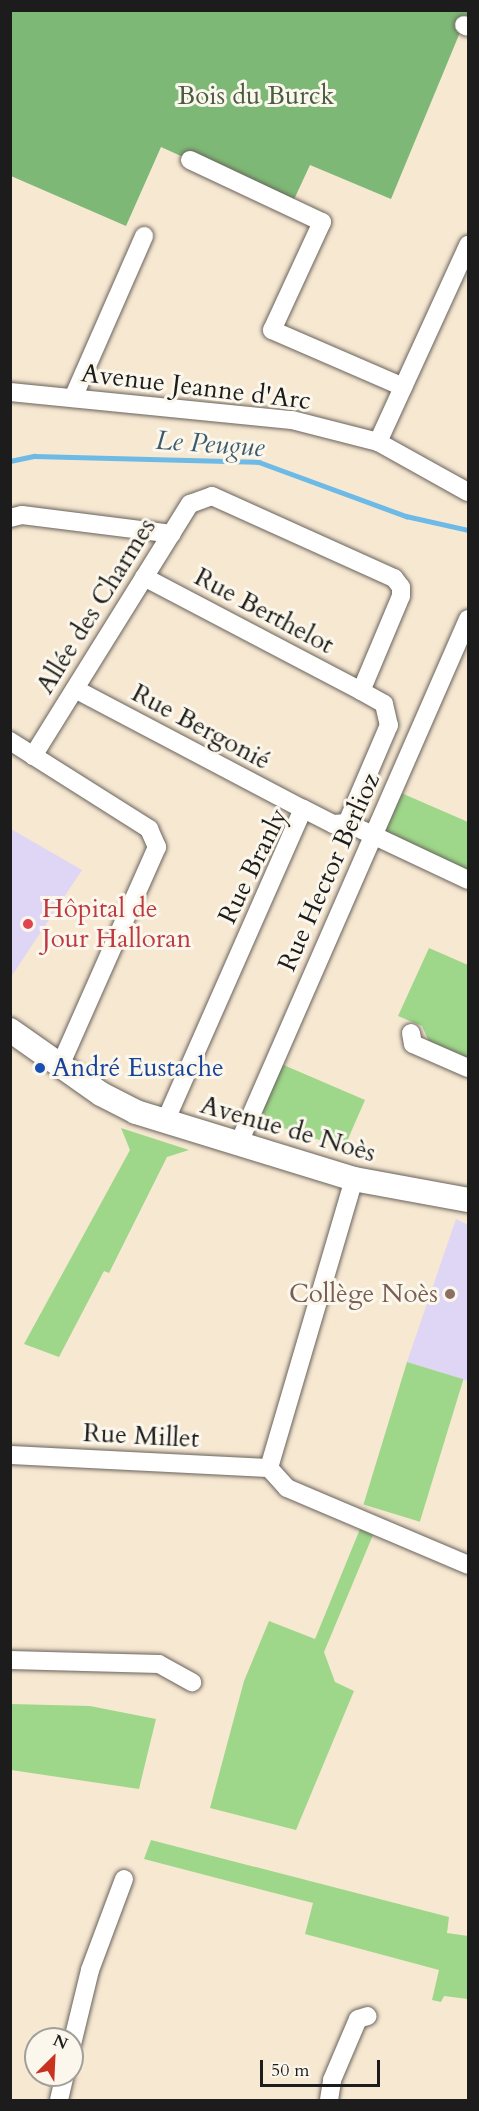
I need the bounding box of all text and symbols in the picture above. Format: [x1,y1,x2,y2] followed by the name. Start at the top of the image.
[177,80,335,112] park label: Bois du Burck
[79,357,313,417] street label: Avenue Jeanne d'Arc
[154,424,266,464] water label: Le Peugue
[30,513,162,699] street label: Allée des Charmes
[189,561,339,661] street label: Rue Berthelot
[126,677,276,777] street label: Rue Bergonié
[271,768,387,976] street label: Rue Hector Berlioz
[212,803,294,929] street label: Rue Branly
[42,893,191,954] place label: Hôpital de Jour Halloran
[19,915,37,933] marker: Hôpital de Jour Halloran
[52,1052,224,1084] place label: André Eustache
[33,1061,47,1075] marker: André Eustache
[197,1089,379,1169] street label: Avenue de Noès
[289,1278,438,1310] place label: Collège Noès
[443,1287,457,1301] marker: Collège Noès
[82,1417,200,1455] street label: Rue Millet
[24,2027,84,2087] north arrow
[50,2030,71,2055] text: N
[263,2048,383,2086] scale bar
[271,2058,310,2083] text: 50 m

